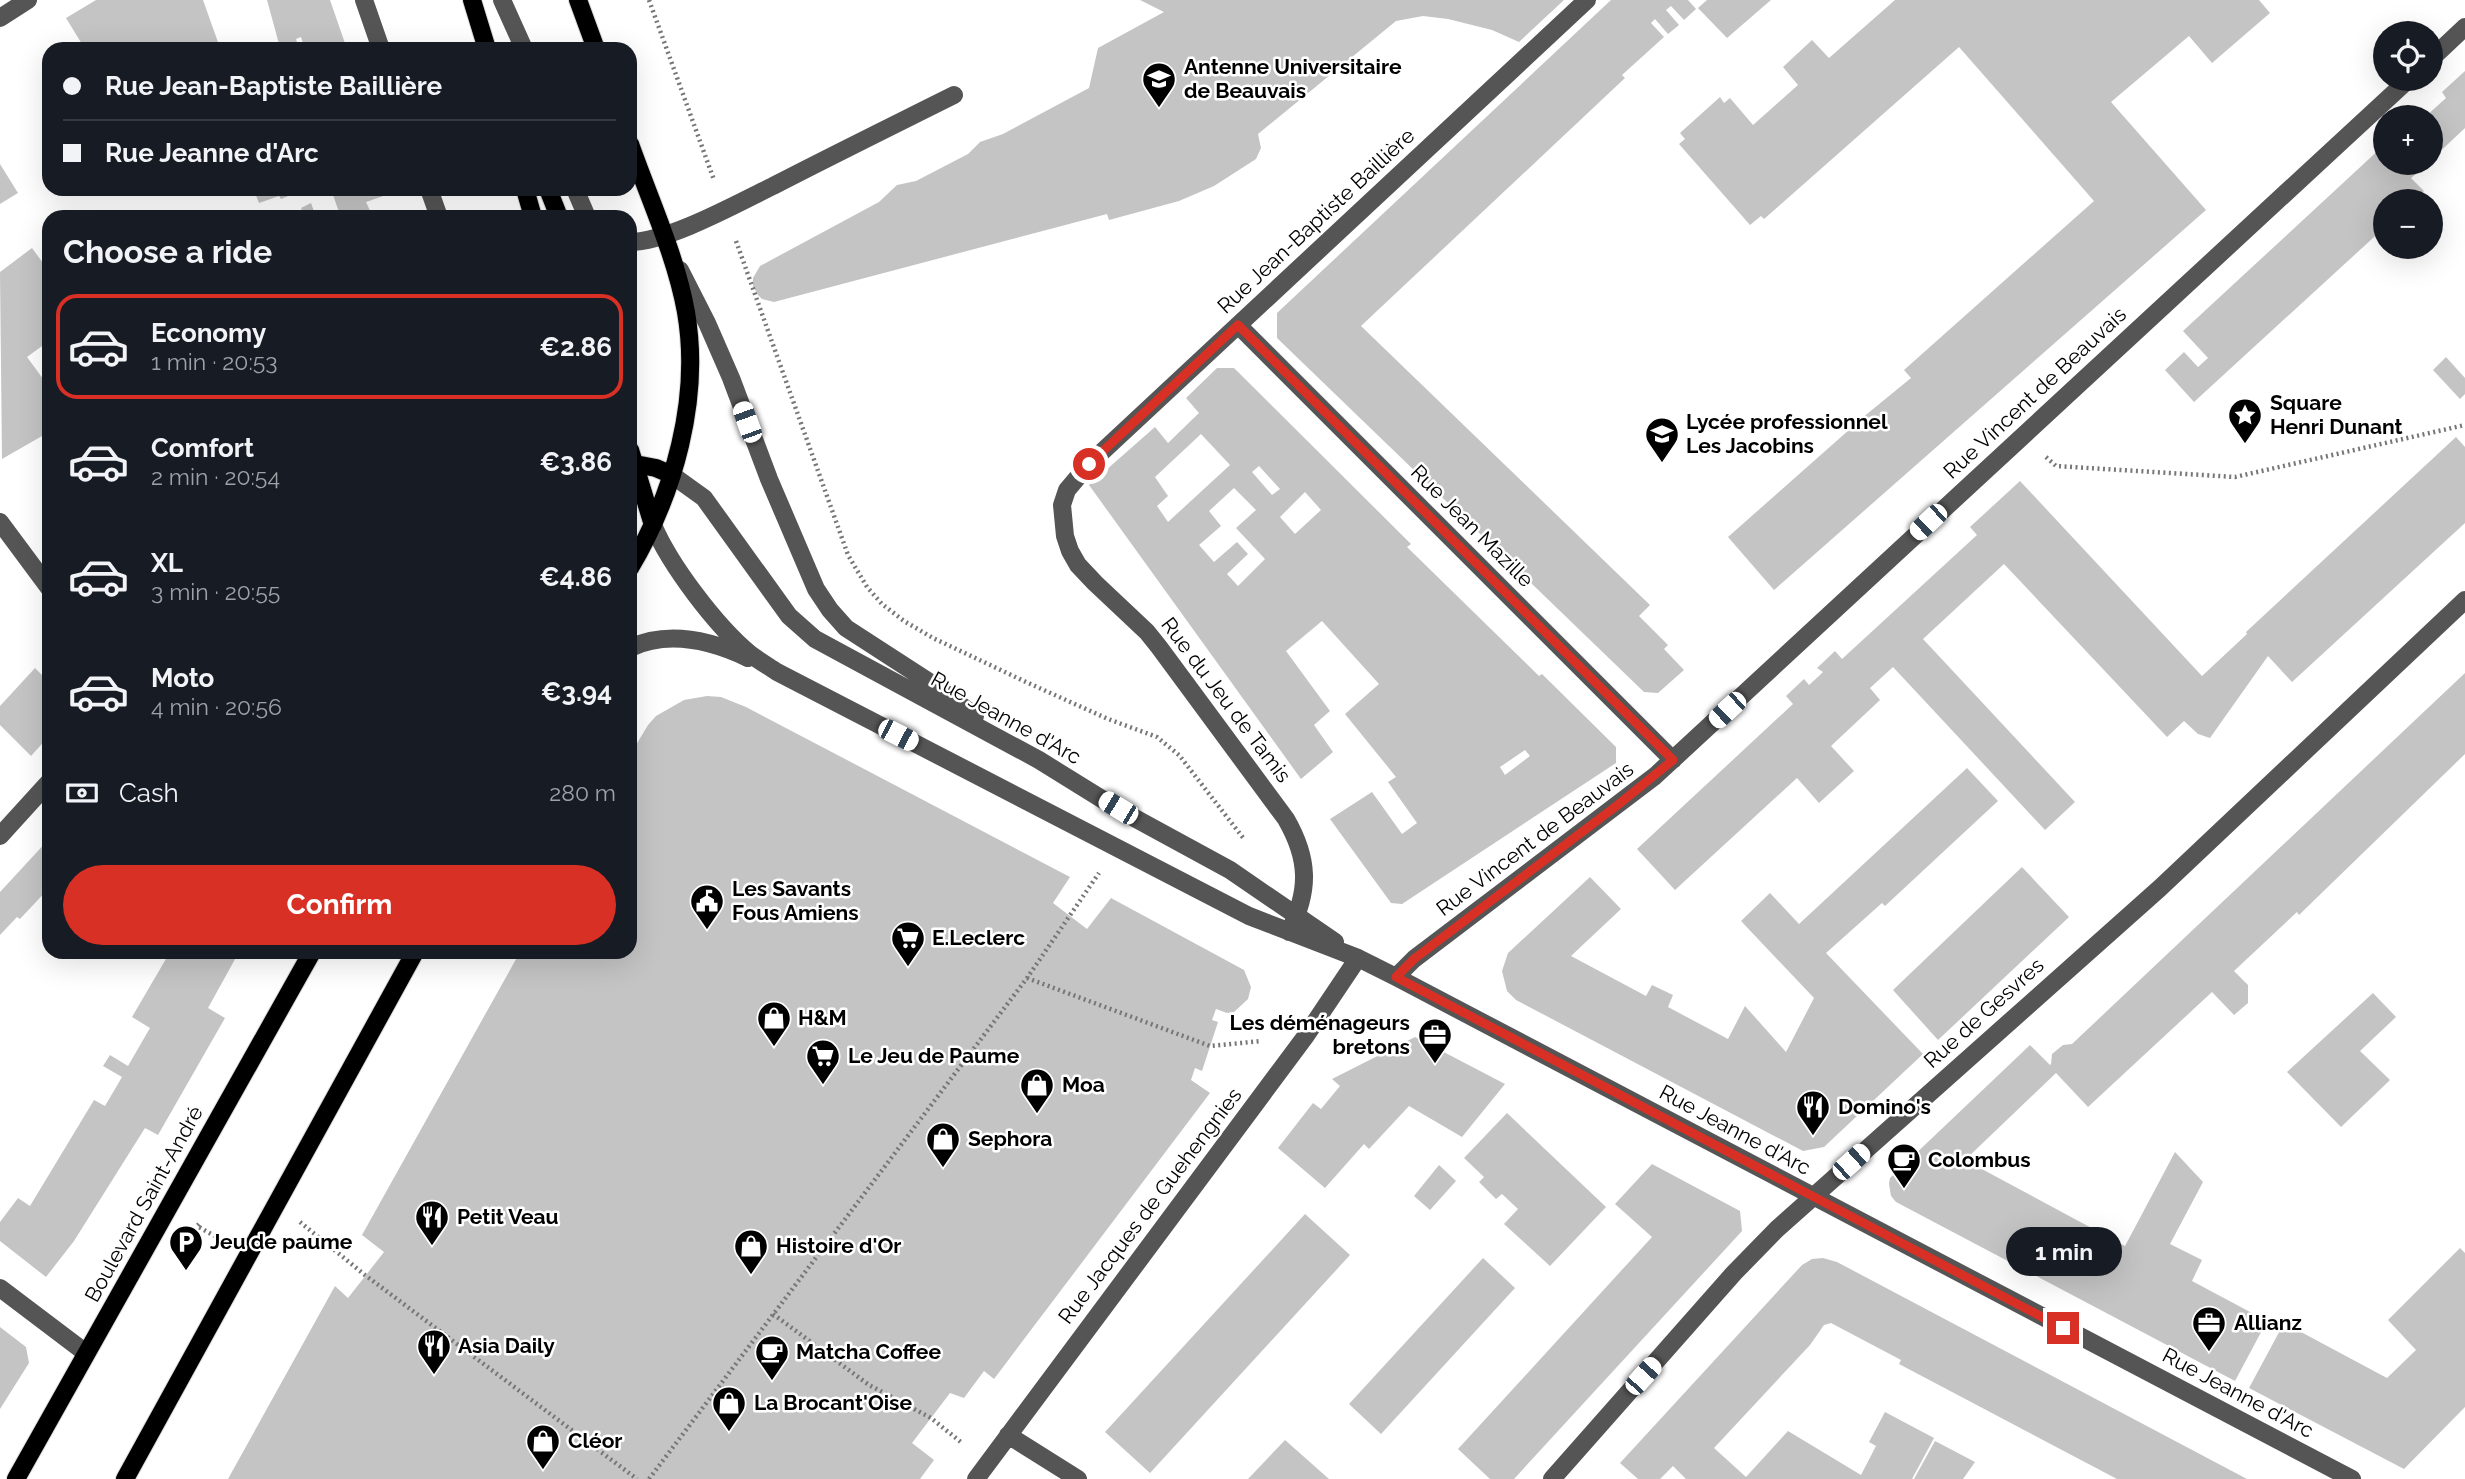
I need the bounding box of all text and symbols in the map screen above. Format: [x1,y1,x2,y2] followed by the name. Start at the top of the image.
[2373,21,2443,259] map controls
[2373,21,2443,91] button: locate
[1184,54,1402,103] place label: Antenne Universitaire de Beauvais
[1140,60,1178,109] school or university icon: Antenne Universitaire de Beauvais
[105,71,442,101] text: Rue Jean-Baptiste Baillière
[2373,105,2443,175] button: +
[1212,123,1419,318] street label: Rue Jean-Baptiste Baillière
[105,138,319,168] text: Rue Jeanne d'Arc
[2373,189,2443,259] button: −
[63,233,272,270] text: Choose a ride
[1938,302,2131,484] street label: Rue Vincent de Beauvais
[67,315,130,378] icon: car
[151,318,266,348] text: Economy
[539,332,612,362] text: €2.86
[151,348,278,375] text: 1 min · 20:53
[2270,390,2403,439] place label: Square Henri Dunant
[2226,396,2264,445] place icon: Square Henri Dunant
[730,399,765,445] car
[1686,409,1888,458] place label: Lycée professionnel Les Jacobins
[1643,415,1681,464] school or university icon: Lycée professionnel Les Jacobins
[67,430,130,493] icon: car
[151,433,254,463] text: Comfort
[539,447,612,477] text: €3.86
[1073,448,1105,480] route start
[1406,459,1539,592] street label: Rue Jean Mazille
[151,463,280,490] text: 2 min · 20:54
[1906,500,1951,544] car
[67,545,130,608] icon: car
[151,548,183,578] text: XL
[539,562,612,592] text: €4.86
[151,578,280,605] text: 3 min · 20:55
[1156,612,1297,787] street label: Rue du Jeu de Tamis
[67,660,130,723] icon: car
[151,663,214,693] text: Moto
[927,666,1086,769] street label: Rue Jeanne d'Arc
[541,677,612,707] text: €3.94
[1705,688,1750,732] car
[151,693,282,720] text: 4 min · 20:56
[875,716,922,754] car
[1431,756,1638,921] street label: Rue Vincent de Beauvais
[63,774,101,812] icon: cash
[119,778,179,808] text: Cash
[549,779,616,806] text: 280 m
[1095,788,1142,828] car
[63,865,616,945] button: Confirm
[732,876,859,925] place label: Les Savants Fous Amiens
[688,882,726,931] public building icon: Les Savants Fous Amiens
[889,919,927,968] supermarket icon: E.Leclerc
[932,925,1025,950] place label: E.Leclerc
[1919,952,2049,1073] street label: Rue de Gesvres
[755,999,793,1048] shop icon: H&M
[798,1005,847,1030] place label: H&M
[1229,1010,1410,1059] place label: Les déménageurs bretons
[1416,1016,1454,1065] office icon: Les déménageurs bretons
[804,1037,842,1086] supermarket icon: Le Jeu de Paume
[848,1043,1020,1068] place label: Le Jeu de Paume
[1018,1066,1056,1115] shop icon: Moa
[1062,1072,1105,1097] place label: Moa
[1655,1079,1815,1180] street label: Rue Jeanne d'Arc
[1053,1083,1247,1329] street label: Rue Jacques de Guehengnies
[1794,1088,1832,1137] restaurant icon: Domino's
[1838,1094,1931,1119] place label: Domino's
[79,1101,208,1306] street label: Boulevard Saint-André
[924,1120,962,1169] shop icon: Sephora
[968,1126,1052,1151] place label: Sephora
[1829,1140,1874,1184] car
[1885,1141,1923,1190] cafe icon: Colombus
[1928,1147,2031,1172] place label: Colombus
[413,1198,451,1247] restaurant icon: Petit Veau
[457,1204,559,1229] place label: Petit Veau
[167,1223,205,1272] parking icon: Jeu de paume
[2005,1226,2121,1276] callout: 1 min
[732,1227,770,1276] shop icon: Histoire d'Or
[210,1229,353,1254] place label: Jeu de paume
[776,1233,901,1258] place label: Histoire d'Or
[2035,1238,2093,1265] text: 1 min
[2190,1304,2228,1353] office icon: Allianz
[2234,1310,2302,1335] place label: Allianz
[2047,1312,2079,1344] route end
[415,1327,453,1376] restaurant icon: Asia Daily
[458,1333,555,1358] place label: Asia Daily
[753,1333,791,1382] cafe icon: Matcha Coffee
[796,1339,941,1364] place label: Matcha Coffee
[2158,1342,2318,1443] street label: Rue Jeanne d'Arc
[1622,1353,1665,1399] car
[710,1384,748,1433] shop icon: La Brocant'Oise
[754,1390,912,1415] place label: La Brocant'Oise
[524,1422,562,1471] shop icon: Cléor
[568,1428,623,1453] place label: Cléor

